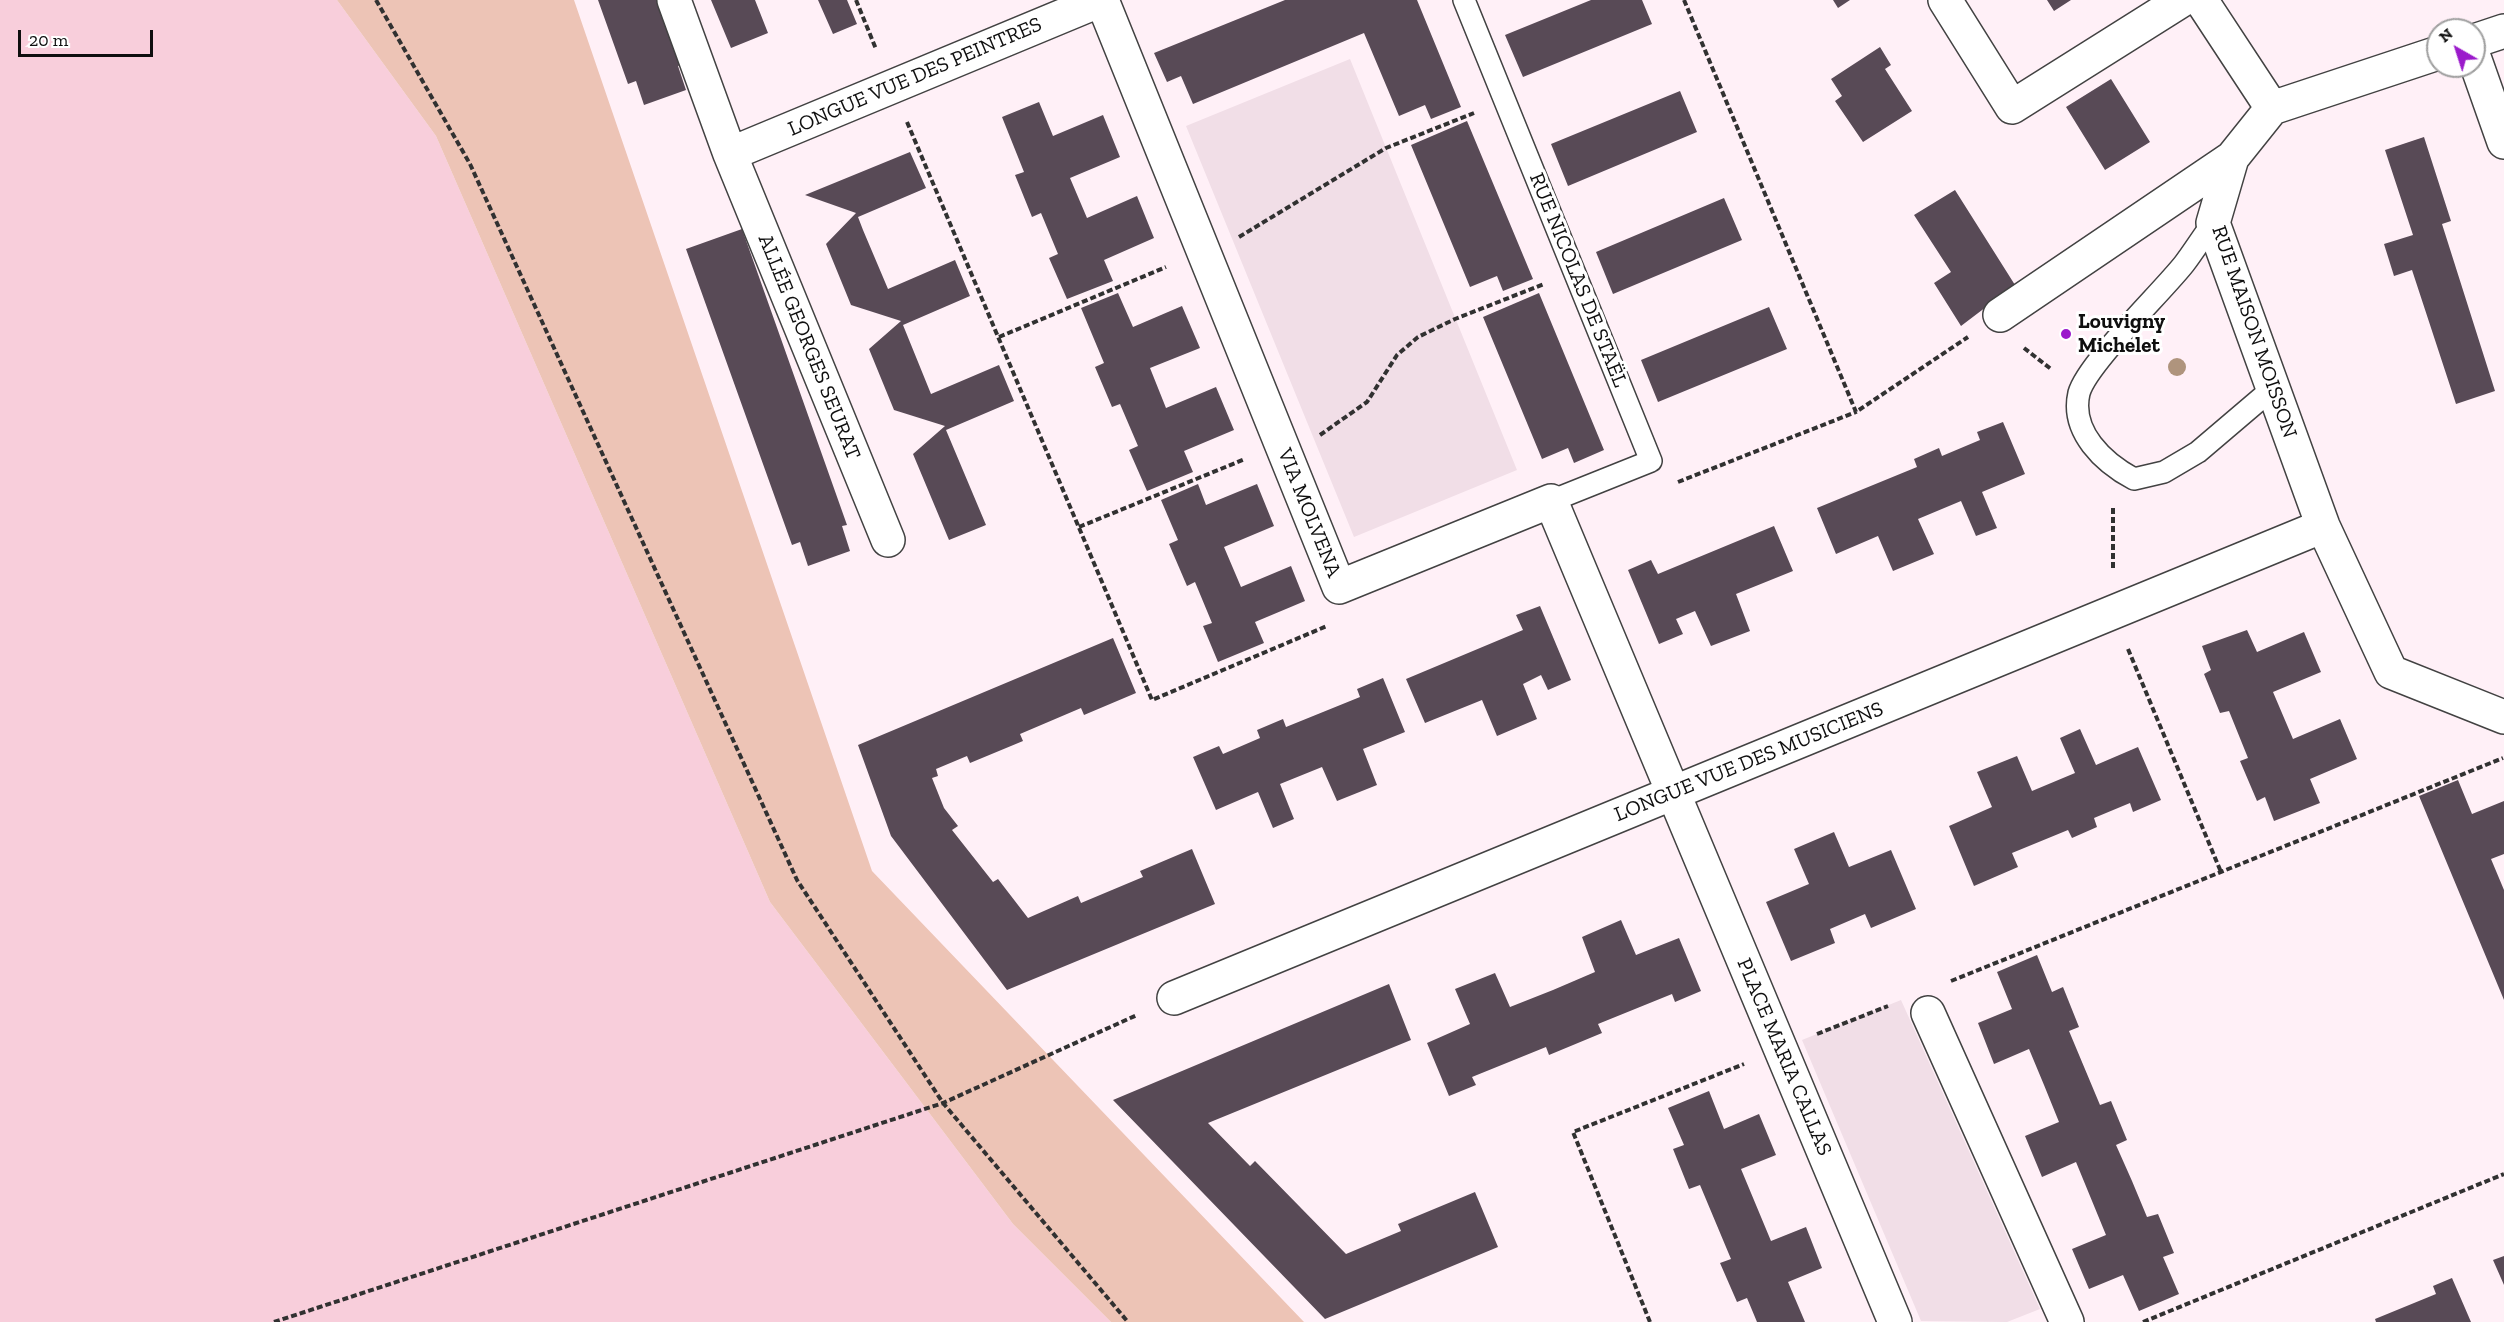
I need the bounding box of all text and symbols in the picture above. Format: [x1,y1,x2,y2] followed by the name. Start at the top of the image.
[784,12,1046,142] street label: LONGUE VUE DES PEINTRES
[21,18,156,56] scale bar
[2426,18,2486,78] north arrow
[2435,24,2456,46] text: N
[29,29,68,51] text: 20 m
[1523,169,1633,391] street label: RUE NICOLAS DE STAËL
[2206,222,2302,442] street label: RUE MAISON MOISSON
[752,231,866,463] street label: ALLÉE GEORGES SEURAT
[2078,309,2165,359] place label: Louvigny Michelet
[2059,327,2073,341] marker: Louvigny Michelet
[1272,445,1346,581] street label: VIA MOLVENA
[1611,696,1887,828] street label: LONGUE VUE DES MUSICIENS
[1731,954,1837,1160] street label: PLACE MARIA CALLAS

